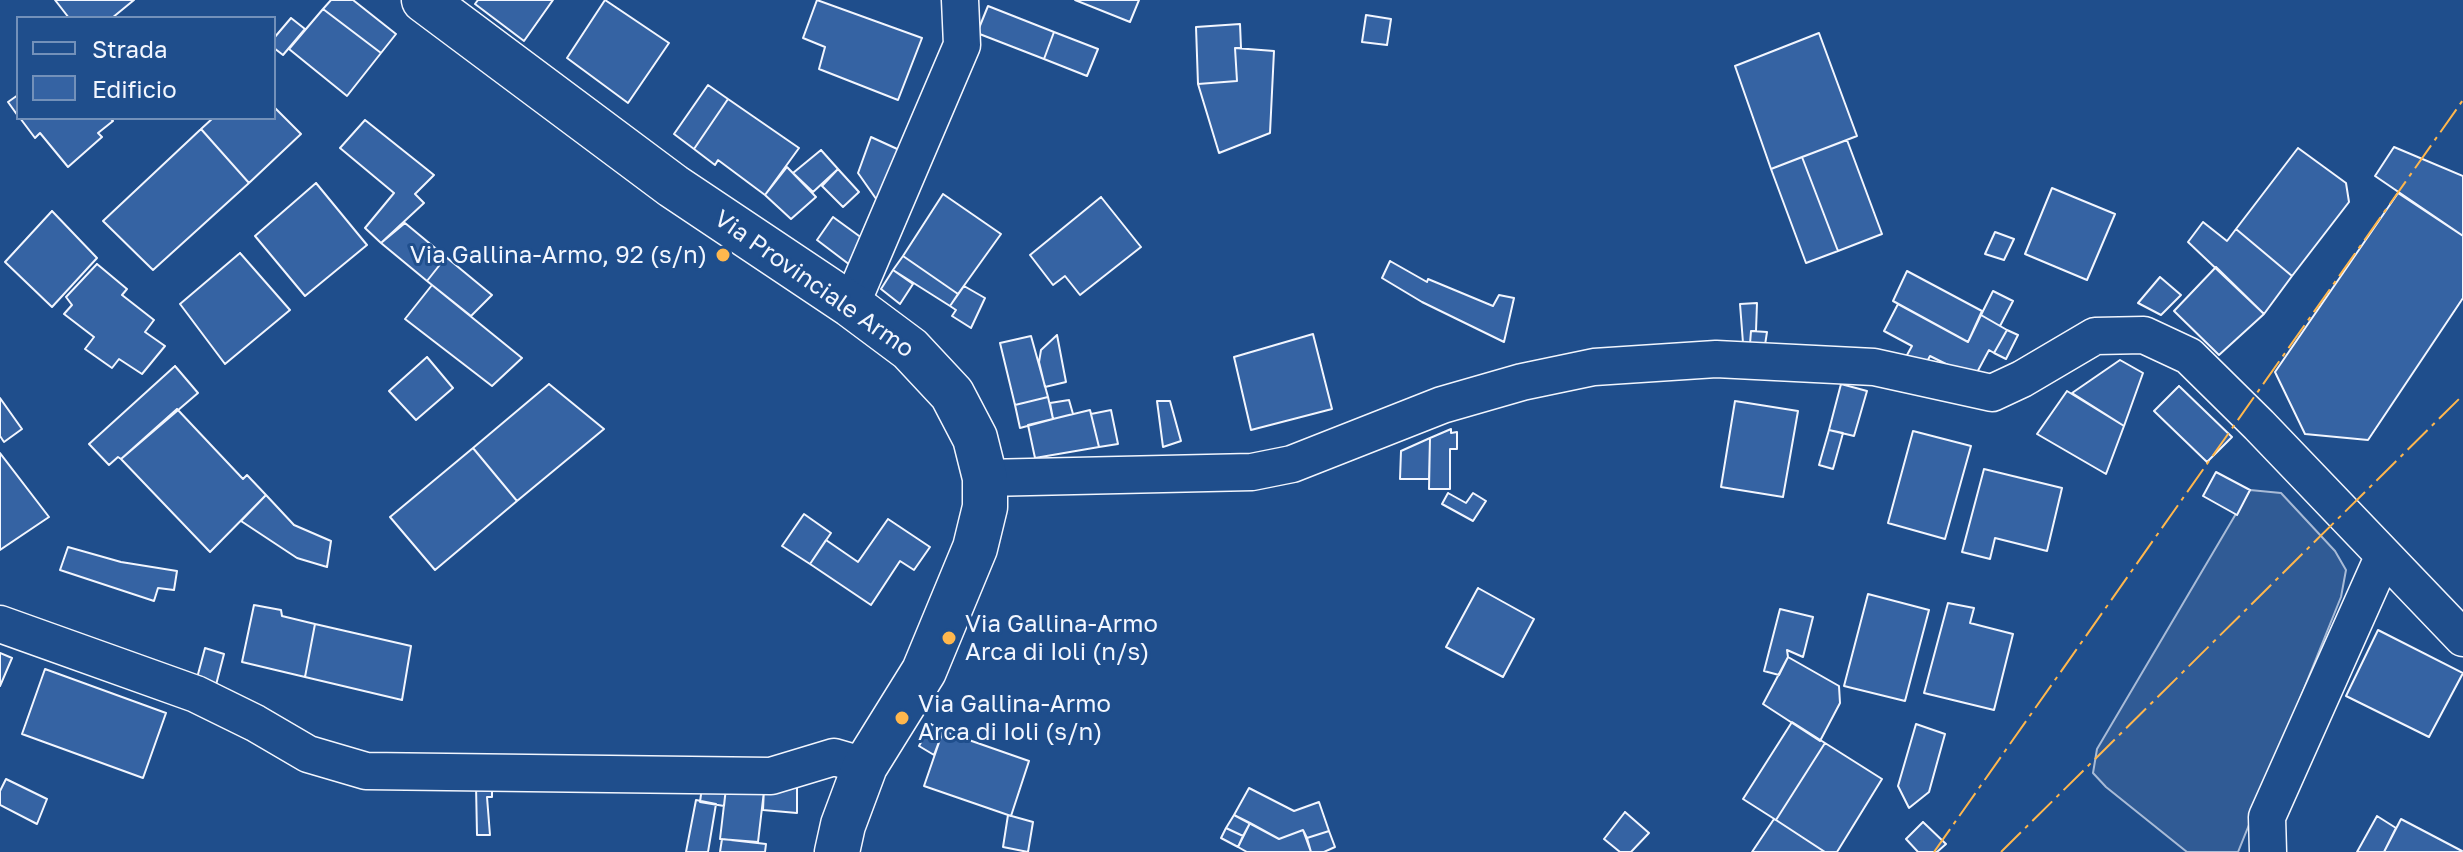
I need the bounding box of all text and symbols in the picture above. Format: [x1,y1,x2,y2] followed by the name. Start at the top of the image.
[16,16,276,120] legend
[92,34,167,63] text: Strada
[92,74,177,103] text: Edificio
[709,204,919,364] street label: Via Provinciale Armo
[410,241,707,269] place label: Via Gallina-Armo, 92 (s/n)
[714,246,732,264] marker: Via Gallina-Armo, 92 (s/n)
[965,610,1158,666] place label: Via Gallina-Armo Arca di Ioli (n/s)
[940,629,958,647] marker: Via Gallina-Armo Arca di Ioli (n/s)
[918,690,1111,746] place label: Via Gallina-Armo Arca di Ioli (s/n)
[893,709,911,727] marker: Via Gallina-Armo Arca di Ioli (s/n)

